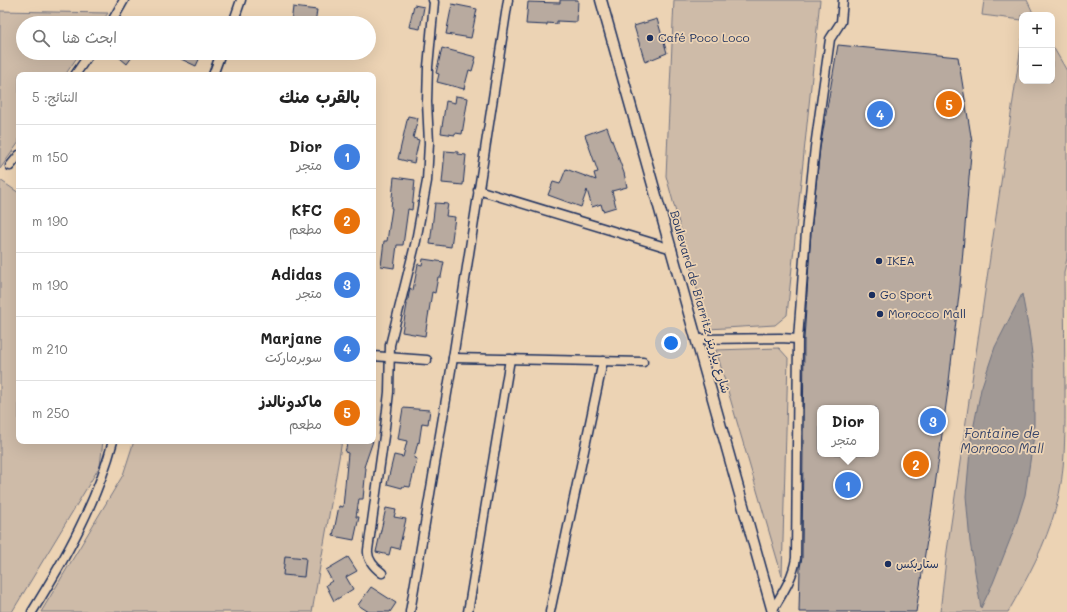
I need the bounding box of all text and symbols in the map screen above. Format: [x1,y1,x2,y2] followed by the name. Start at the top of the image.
[1019,12,1055,84] map controls
[1019,12,1055,48] button: +
[16,16,376,60] search box
[30,27,52,49] icon: search
[62,27,117,47] text: ابحث هنا
[658,29,750,45] place label: Café Poco Loco
[645,33,655,43] marker: Café Poco Loco
[1019,48,1055,84] button: −
[279,85,360,107] text: بالقرب منك
[32,88,78,105] text: النتائج: 5
[936,89,962,119] pin: 5
[867,99,893,129] pin: 4
[289,136,322,156] text: Dior
[32,148,68,165] text: 150 m
[344,148,350,165] text: 1
[297,156,322,173] text: متجر
[291,200,322,220] text: KFC
[665,208,735,396] street label: Boulevard de Biarritz شارع بياريتز
[32,212,68,229] text: 190 m
[343,212,351,229] text: 2
[289,220,322,237] text: مطعم
[887,252,915,268] place label: IKEA
[874,256,884,266] marker: IKEA
[271,264,322,284] text: Adidas
[32,276,68,293] text: 190 m
[343,276,351,293] text: 3
[297,284,322,301] text: متجر
[880,286,932,302] place label: Go Sport
[867,290,877,300] marker: Go Sport
[888,305,966,321] place label: Morocco Mall
[875,309,885,319] marker: Morocco Mall
[260,328,322,348] text: Marjane
[661,333,681,353] your location
[32,340,68,357] text: 210 m
[343,340,351,357] text: 4
[265,348,322,365] text: سوبرماركت
[259,391,322,411] text: ماكدونالدز
[32,404,69,421] text: 250 m
[343,404,351,421] text: 5
[817,405,879,457] popup
[920,406,946,436] pin: 3
[832,411,864,431] text: Dior
[289,415,322,432] text: مطعم
[960,424,1044,456] water label: Fontaine de Morroco Mall
[832,431,857,448] text: متجر
[903,449,929,479] pin: 2
[835,470,861,500] pin: 1
[896,555,939,572] place label: ستاربكس
[883,559,893,569] marker: ستاربكس

